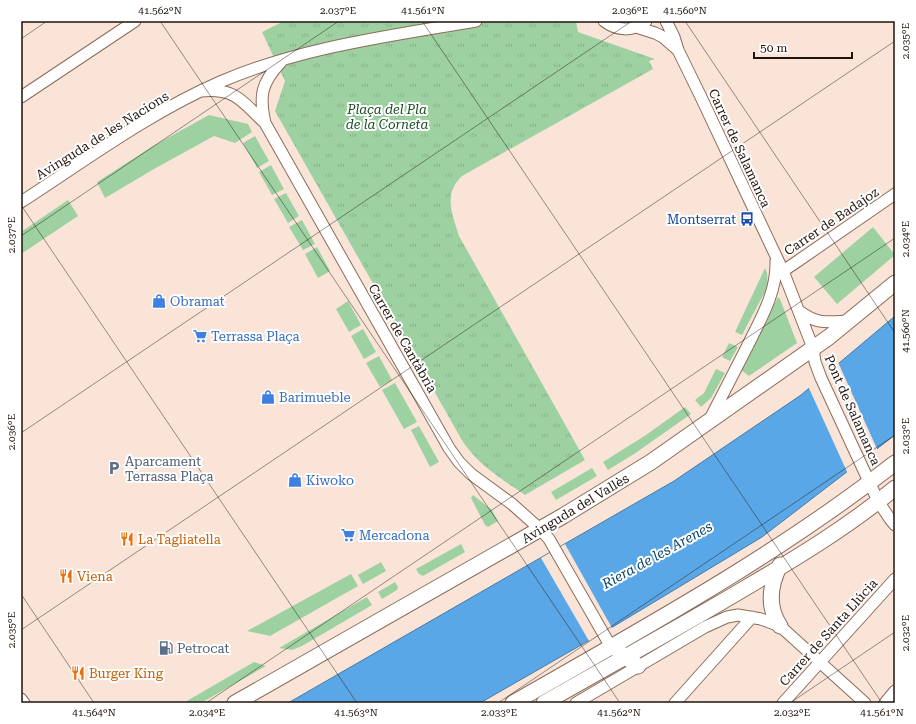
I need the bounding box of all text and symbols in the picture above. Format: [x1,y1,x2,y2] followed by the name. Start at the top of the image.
[138,5,182,16] text: 41.562°N
[320,5,356,16] text: 2.037°E
[401,5,445,16] text: 41.561°N
[612,5,648,16] text: 2.036°E
[663,5,707,16] text: 41.560°N
[900,23,911,59] text: 2.035°E
[754,34,852,60] scale bar
[760,41,787,55] text: 50 m
[705,86,774,210] street label: Carrer de Salamanca
[33,88,171,182] street label: Avinguda de les Nacions
[346,102,428,132] park label: Plaça del Pla de la Corneta
[781,184,881,258] street label: Carrer de Badajoz
[739,211,755,227] bus stop icon: Montserrat
[667,212,736,227] place label: Montserrat
[6,217,17,253] text: 2.037°E
[900,221,911,257] text: 2.034°E
[365,281,440,395] street label: Carrer de Cantàbria
[151,293,167,309] shop icon: Obramat
[170,294,225,309] place label: Obramat
[900,309,911,353] text: 41.560°N
[192,328,208,344] supermarket icon: Terrassa Plaça
[211,329,300,344] place label: Terrassa Plaça
[821,353,884,468] street label: Pont de Salamanca
[260,389,276,405] shop icon: Barimueble
[279,390,351,405] place label: Barimueble
[6,414,17,450] text: 2.036°E
[900,418,911,454] text: 2.033°E
[125,454,214,484] place label: Aparcament Terrassa Plaça
[106,460,122,476] parking icon: Aparcament Terrassa Plaça
[519,471,631,546] street label: Avinguda del Vallès
[287,472,303,488] shop icon: Kiwoko
[306,473,354,488] place label: Kiwoko
[598,518,715,592] water label: Riera de les Arenes
[340,527,356,543] supermarket icon: Mercadona
[359,528,430,543] place label: Mercadona
[119,531,135,547] restaurant icon: La Tagliatella
[138,532,221,547] place label: La Tagliatella
[58,568,74,584] restaurant icon: Viena
[77,569,113,584] place label: Viena
[776,576,880,689] street label: Carrer de Santa Llúcia
[6,612,17,648] text: 2.035°E
[900,615,911,651] text: 2.032°E
[158,640,174,656] fuel station icon: Petrocat
[177,641,229,656] place label: Petrocat
[70,665,86,681] restaurant icon: Burger King
[89,666,164,681] place label: Burger King
[72,707,116,718] text: 41.564°N
[189,707,225,718] text: 2.034°E
[334,707,378,718] text: 41.563°N
[481,707,517,718] text: 2.033°E
[597,707,641,718] text: 41.562°N
[774,707,810,718] text: 2.032°E
[860,707,904,718] text: 41.561°N

